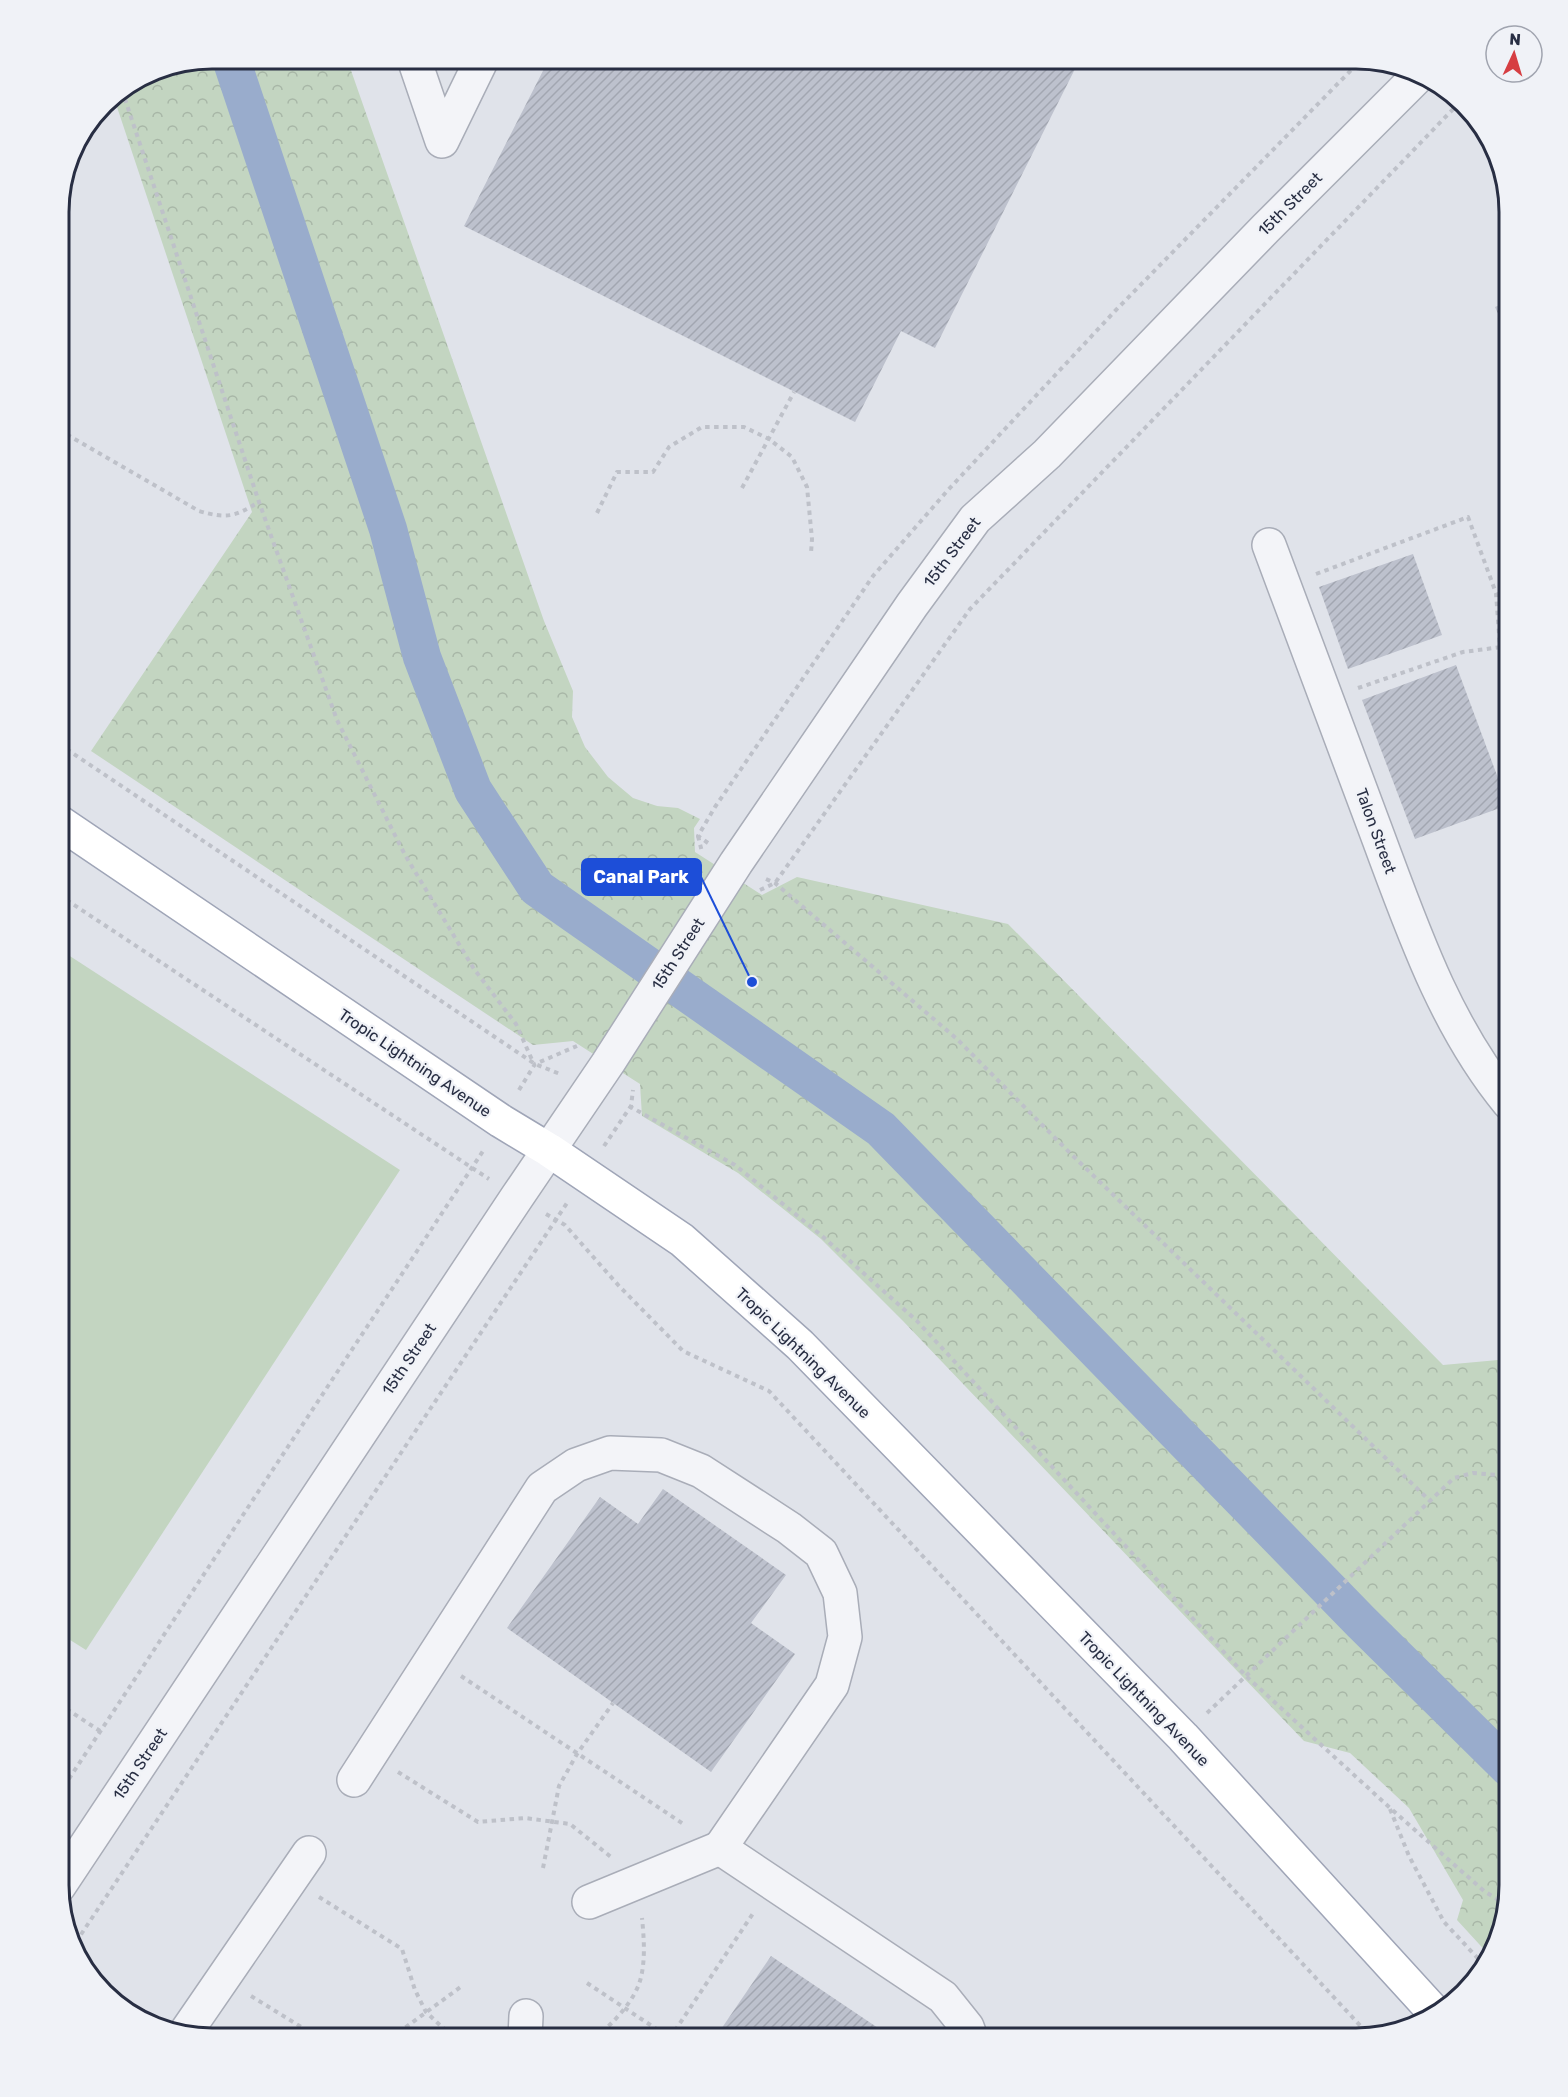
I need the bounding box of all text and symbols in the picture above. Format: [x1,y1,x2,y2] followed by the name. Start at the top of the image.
[1484,24,1544,84] north arrow
[1509,30,1521,49] text: N
[1254,168,1326,240] street label: 15th Street
[920,513,984,591] street label: 15th Street
[1352,786,1400,876] street label: Talon Street
[582,859,701,895] callout: Canal Park
[593,866,689,888] text: Canal Park
[648,914,708,994] street label: 15th Street
[335,1005,495,1121] street label: Tropic Lightning Avenue
[732,1284,874,1422] street label: Tropic Lightning Avenue
[378,1319,440,1399] street label: 15th Street
[1075,1628,1213,1770] street label: Tropic Lightning Avenue
[109,1724,171,1804] street label: 15th Street

